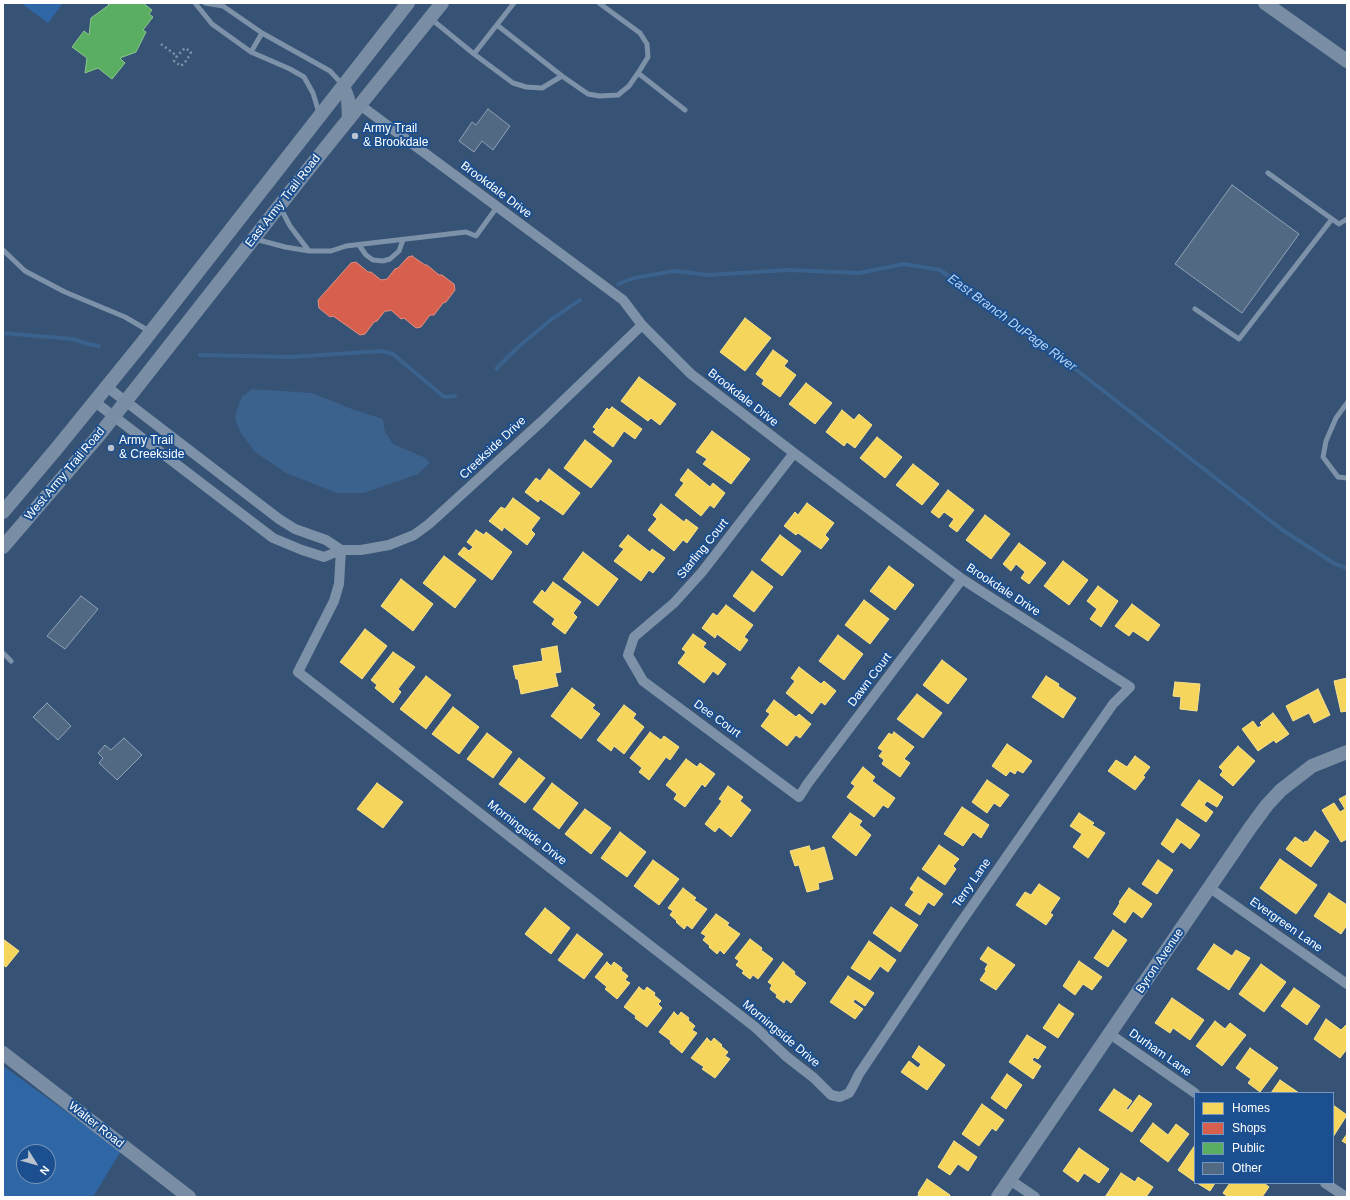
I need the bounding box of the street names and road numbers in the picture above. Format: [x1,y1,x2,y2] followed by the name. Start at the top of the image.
[242,152,324,250] street label: East Army Trail Road
[458,159,534,221] street label: Brookdale Drive
[705,366,781,430] street label: Brookdale Drive
[457,414,529,482] street label: Creekside Drive
[22,425,108,523] street label: West Army Trail Road
[674,516,732,582] street label: Starling Court
[963,561,1043,619] street label: Brookdale Drive
[845,650,895,710] street label: Dawn Court
[691,697,743,741] street label: Dee Court
[484,798,570,868] street label: Morningside Drive
[950,856,994,910] street label: Terry Lane
[1247,895,1325,955] street label: Evergreen Lane
[1133,926,1187,996] street label: Byron Avenue
[739,997,823,1071] street label: Morningside Drive
[1126,1026,1194,1080] street label: Durham Lane
[65,1099,127,1151] street label: Walter Road

